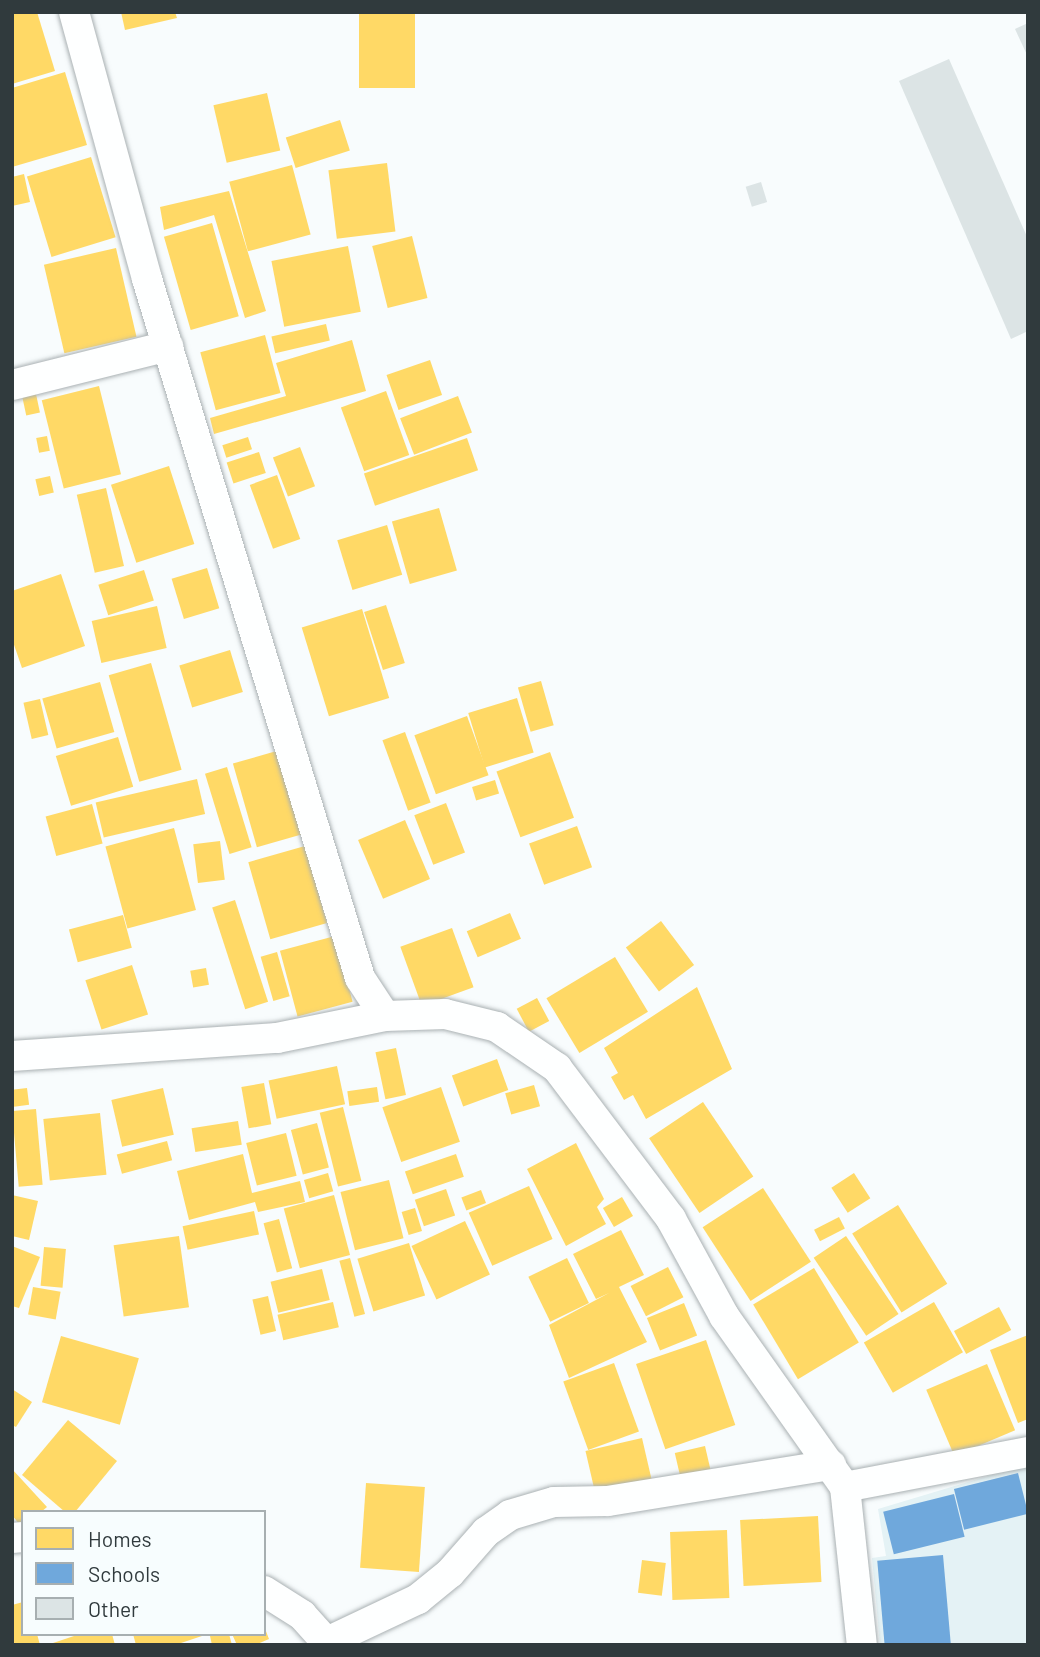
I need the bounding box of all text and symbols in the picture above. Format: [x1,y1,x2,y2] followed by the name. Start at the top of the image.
[21,1510,266,1636] legend
[88,1526,152,1551] text: Homes
[88,1561,160,1586] text: Schools
[88,1596,139,1621] text: Other

